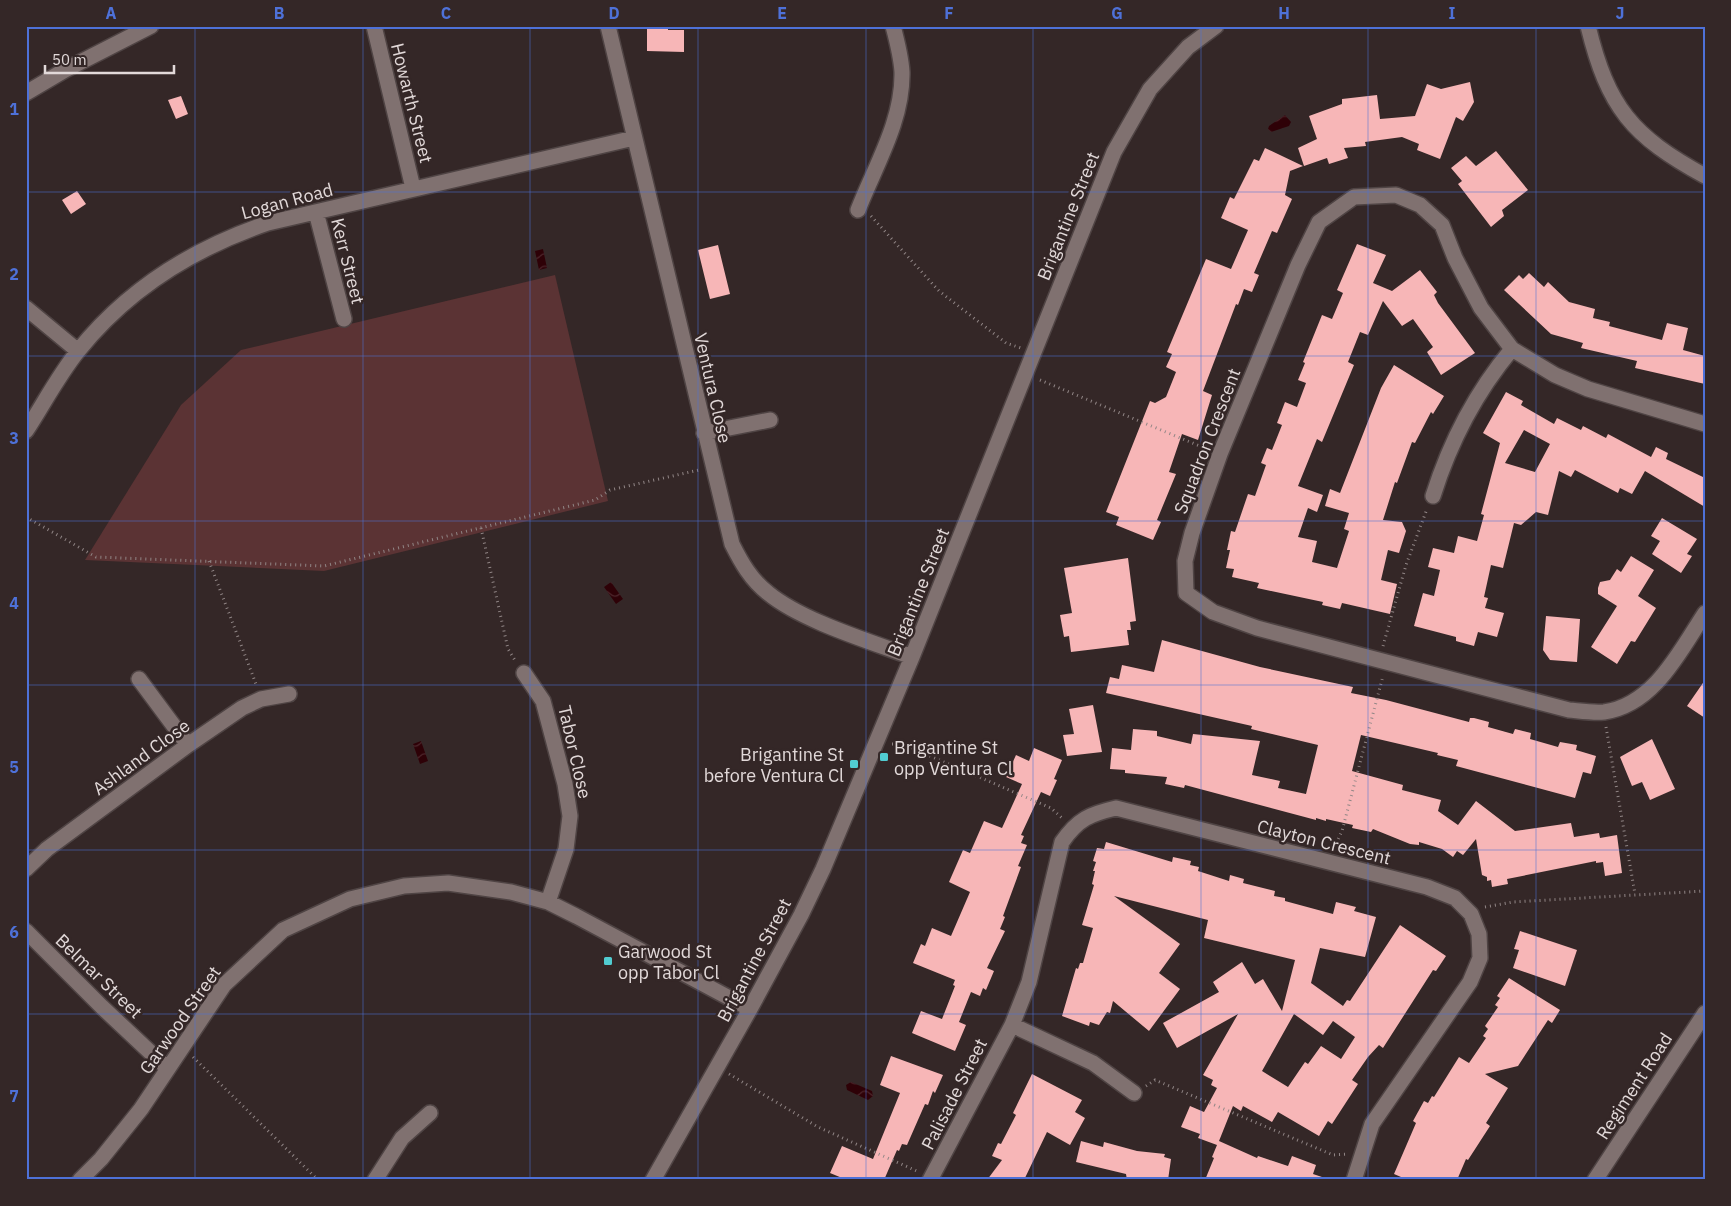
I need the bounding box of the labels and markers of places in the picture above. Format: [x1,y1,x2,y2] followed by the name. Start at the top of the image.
[894,736,1013,780] place label: Brigantine St opp Ventura Cl
[704,743,844,787] place label: Brigantine St before Ventura Cl
[878,751,890,763] marker: Brigantine St opp Ventura Cl
[848,758,860,770] marker: Brigantine St before Ventura Cl
[618,940,719,984] place label: Garwood St opp Tabor Cl
[602,955,614,967] marker: Garwood St opp Tabor Cl

